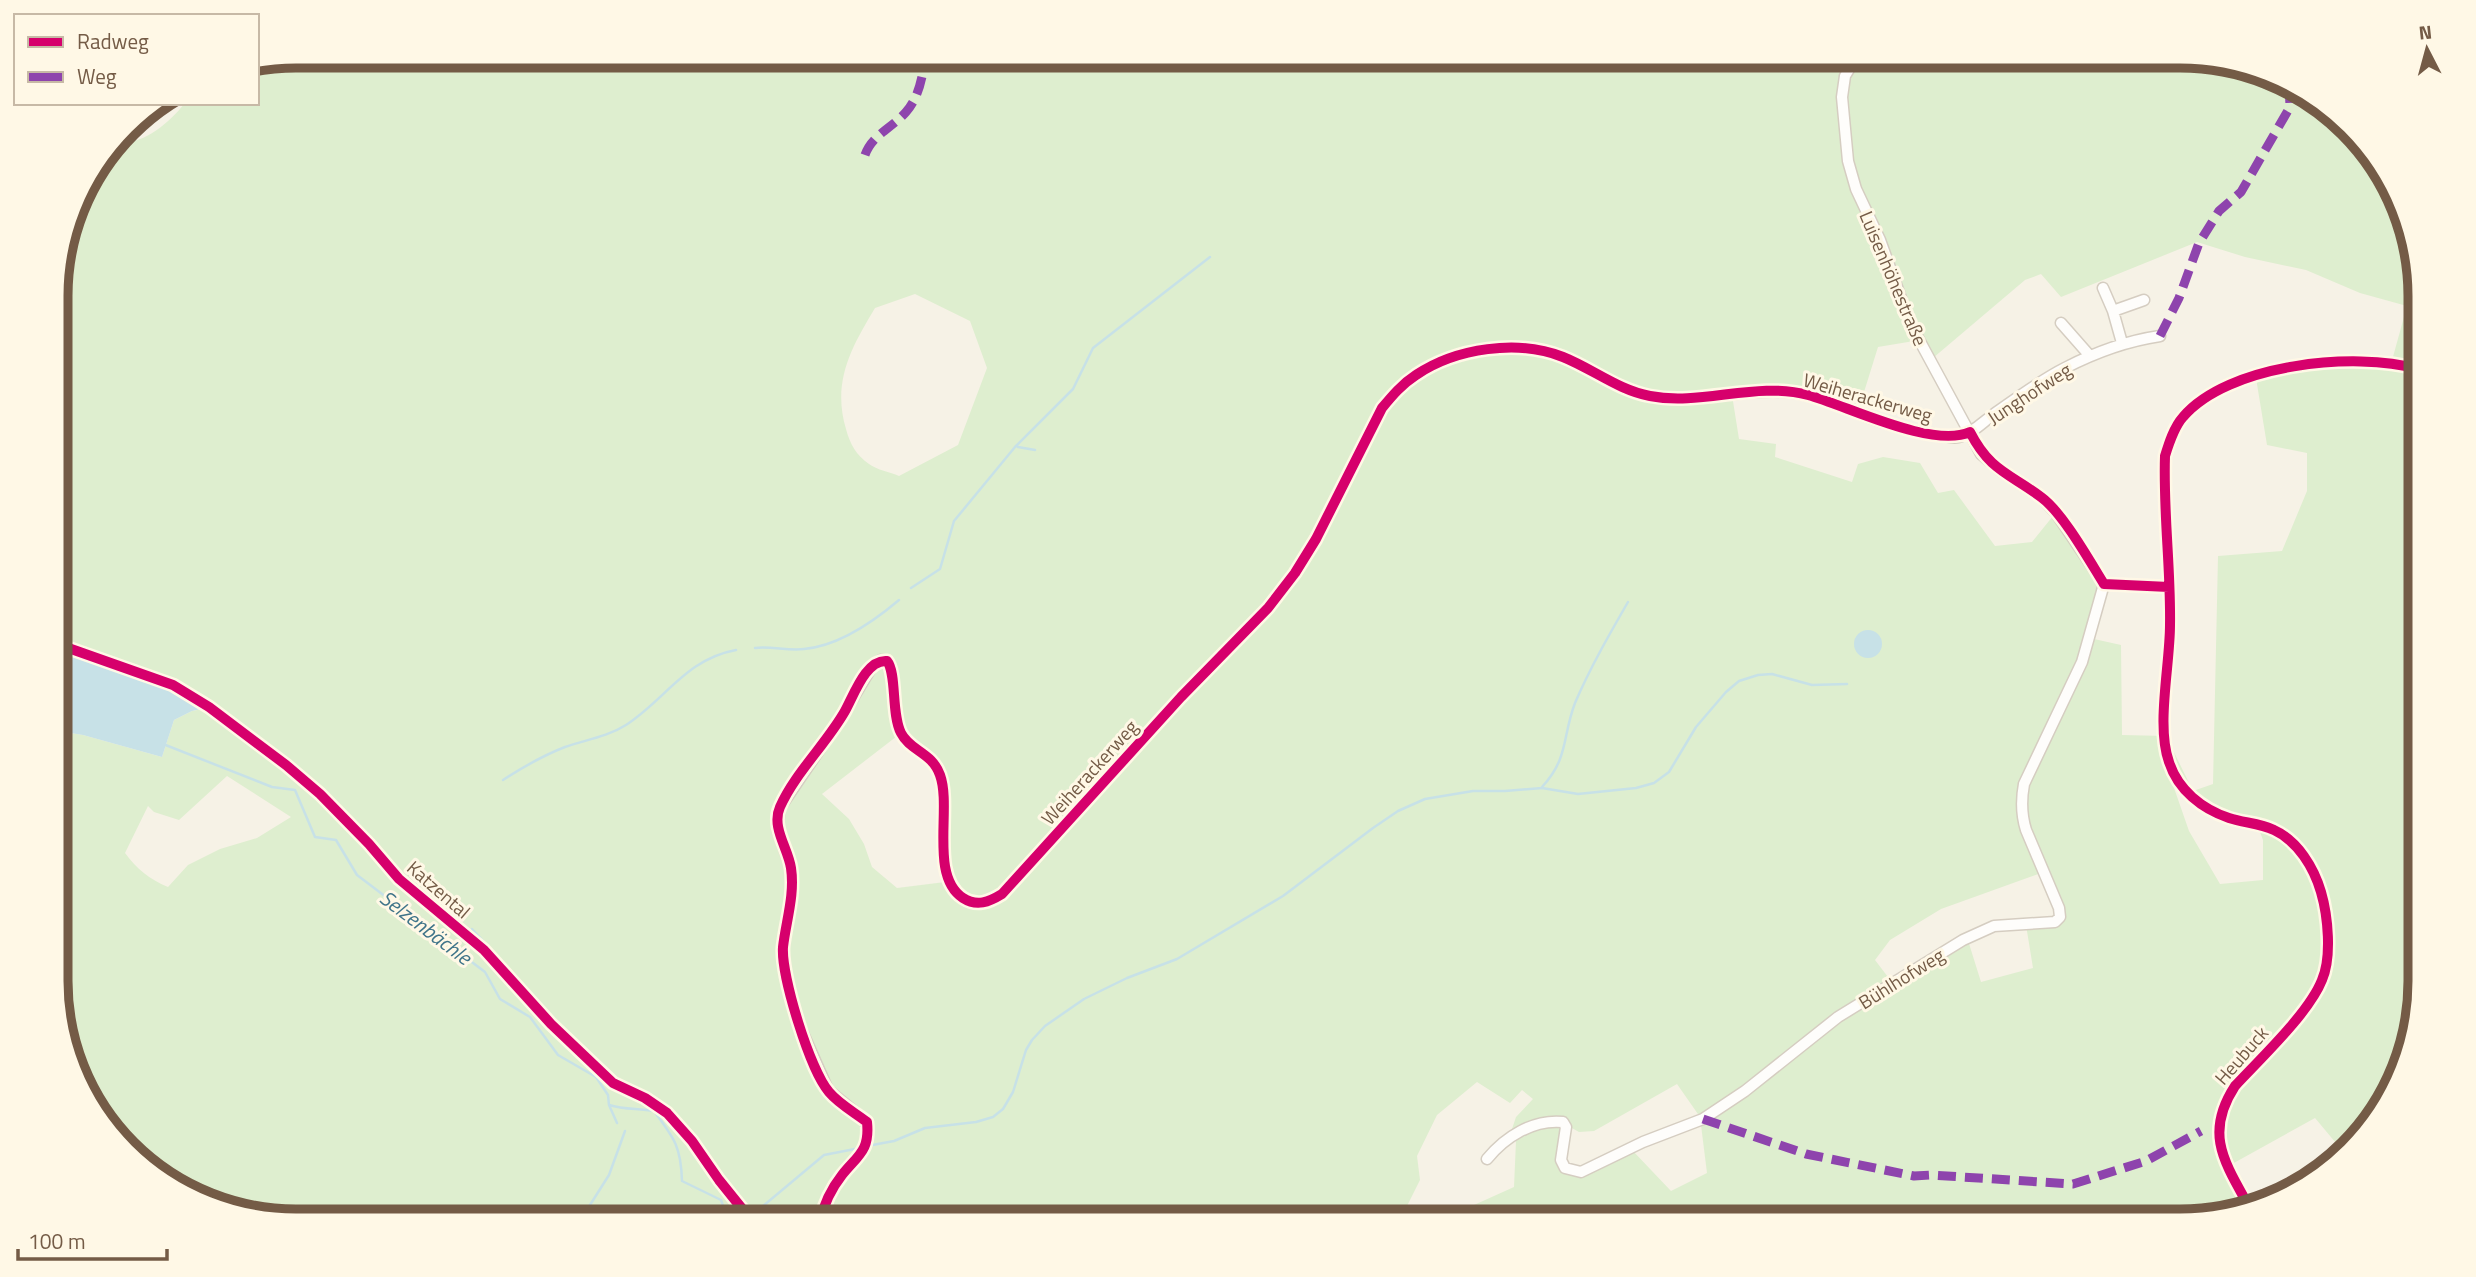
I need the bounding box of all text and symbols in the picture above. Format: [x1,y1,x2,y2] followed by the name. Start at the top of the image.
[14,14,259,105] legend
[2392,14,2462,84] north arrow
[2417,16,2433,47] text: N
[77,25,149,57] text: Radweg
[77,60,117,92] text: Weg
[1853,206,1935,350] street label: Luisenhöhestraße
[1981,355,2077,431] street label: Junghofweg
[1800,365,1936,429] street label: Weiherackerweg
[1034,713,1144,831] street label: Weiherackerweg
[401,853,477,925] street label: Katzental
[373,882,480,973] water label: Selzenbächle
[1852,940,1950,1016] street label: Bühlhofweg
[2207,1019,2275,1091] street label: Heubuck
[18,1218,166,1262] scale bar
[28,1225,85,1257] text: 100 m

